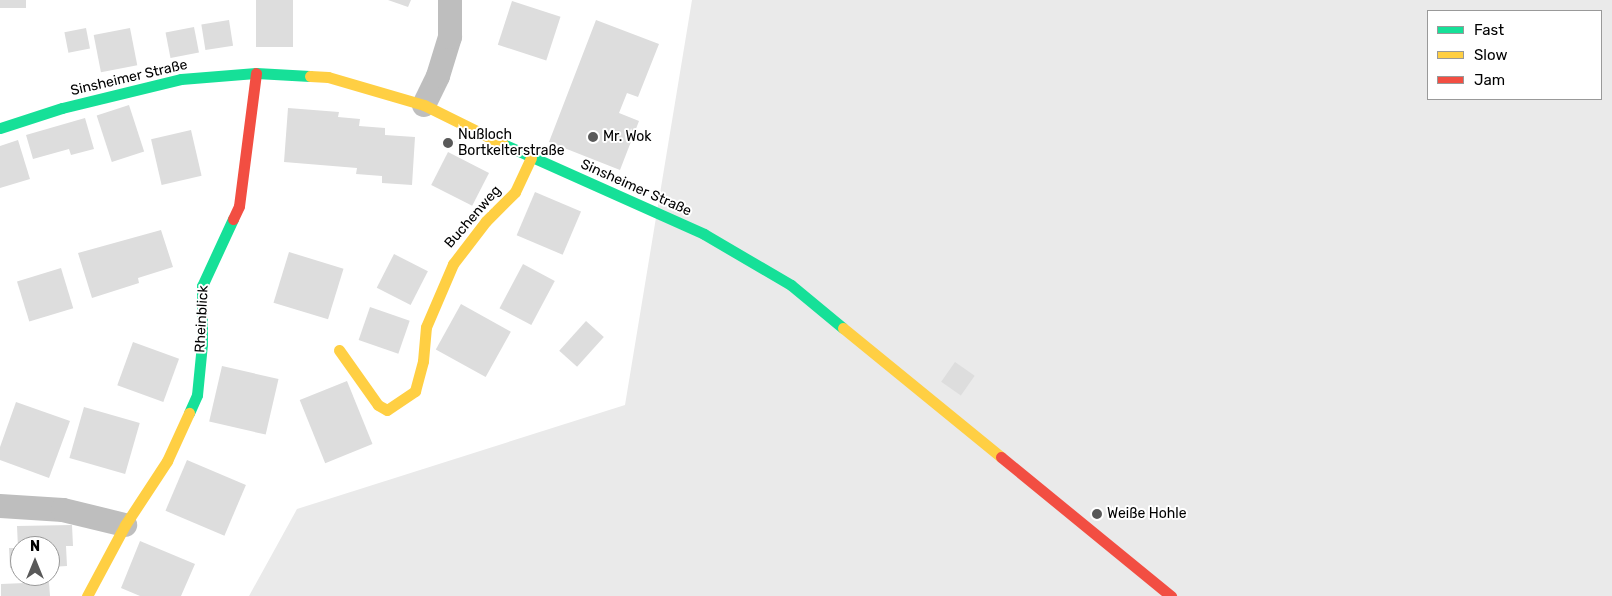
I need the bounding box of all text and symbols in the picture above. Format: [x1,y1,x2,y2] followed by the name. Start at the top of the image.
[1427,10,1602,100] legend
[1474,21,1504,39] text: Fast
[1474,46,1507,64] text: Slow
[69,56,189,100] street label: Sinsheimer Straße
[1474,71,1505,89] text: Jam
[458,127,565,160] place label: Nußloch Bortkelterstraße
[603,129,652,145] place label: Mr. Wok
[587,131,599,143] marker: Mr. Wok
[442,137,454,149] marker: Nußloch Bortkelterstraße
[578,156,694,220] street label: Sinsheimer Straße
[441,182,505,252] street label: Buchenweg
[192,285,212,353] street label: Rheinblick
[1107,506,1186,522] place label: Weiße Hohle
[1091,508,1103,520] marker: Weiße Hohle
[10,536,60,586] north arrow
[30,538,40,555] text: N

